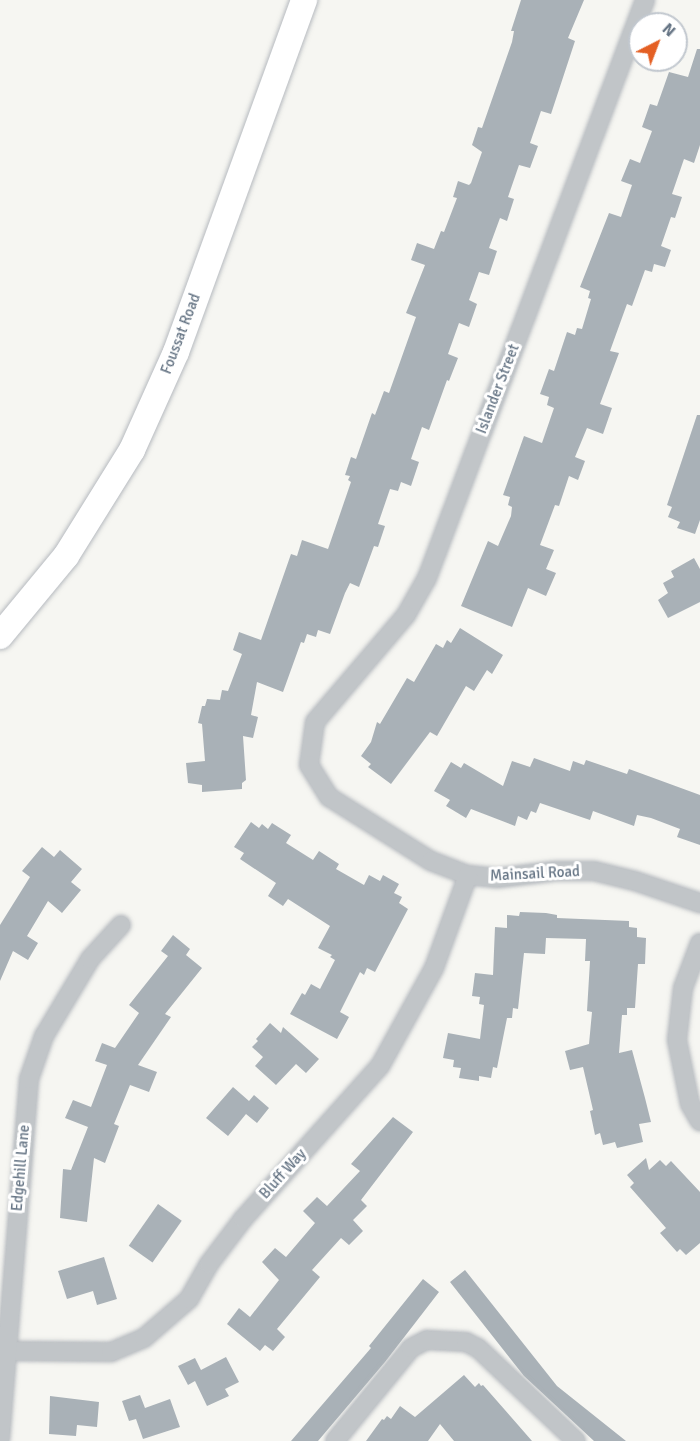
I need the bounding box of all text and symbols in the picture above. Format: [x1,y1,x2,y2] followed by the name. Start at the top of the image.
[628,12,688,72] north arrow
[658,19,680,41] text: N
[157,291,205,377] street label: Foussat Road
[473,342,523,436] street label: Islander Street
[490,863,580,885] street label: Mainsail Road
[8,1124,34,1212] street label: Edgehill Lane
[256,1145,310,1203] street label: Bluff Way

